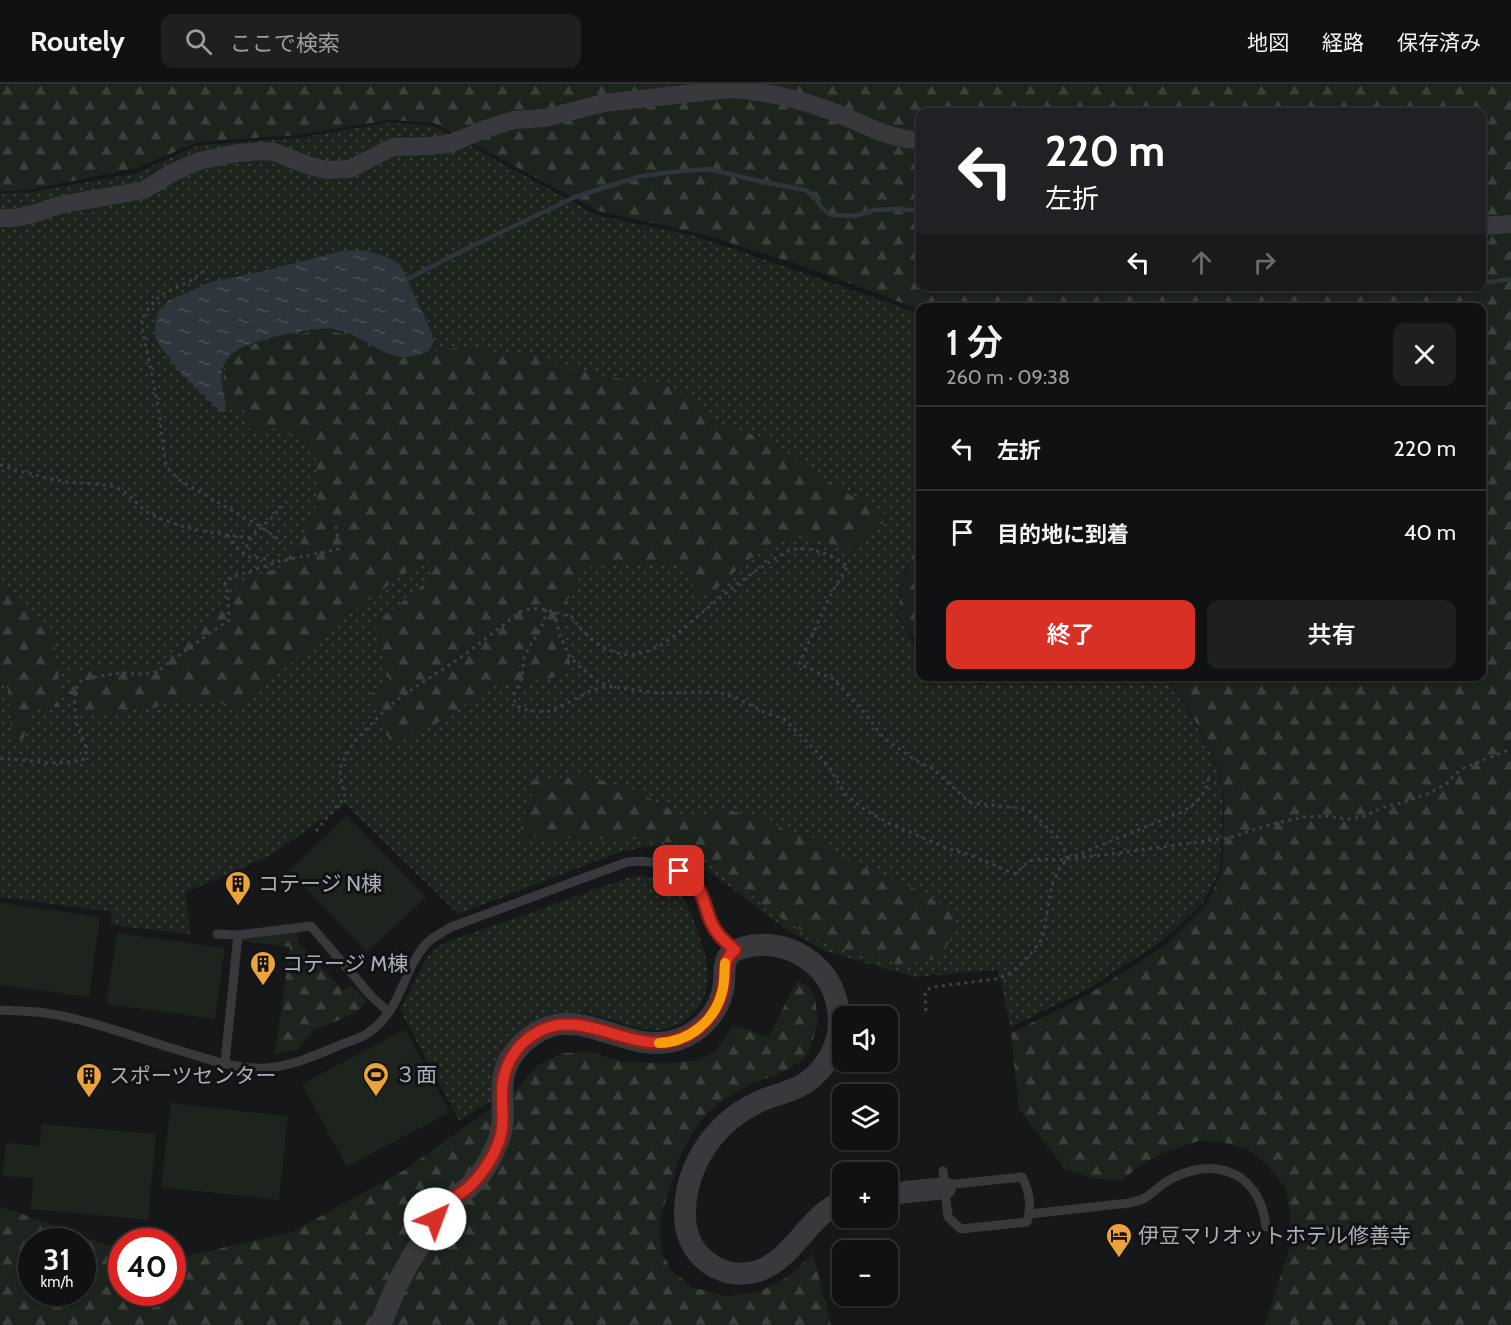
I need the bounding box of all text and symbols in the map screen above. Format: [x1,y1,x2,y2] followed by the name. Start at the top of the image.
[161,14,581,68] search box
[30,24,125,58] text: Routely
[182,25,215,58] icon: search
[230,30,340,57] text: ここで検索
[1247,30,1289,55] text: 地図
[1322,30,1364,55] text: 経路
[1397,30,1481,55] text: 保存済み
[1045,125,1165,177] text: 220 m
[946,132,1024,210] icon: left
[1045,182,1099,215] text: 左折
[1122,246,1155,279] icon: left
[1185,246,1218,279] icon: ahead
[1248,246,1281,279] icon: right
[946,320,1003,364] text: 1 分
[1393,323,1456,386] button: close
[946,365,1070,389] text: 260 m · 09:38
[946,432,979,465] icon: left
[1393,435,1456,462] text: 220 m
[997,437,1041,464] text: 左折
[946,516,979,549] icon: arrive
[1404,519,1456,546] text: 40 m
[997,521,1129,548] text: 目的地に到着
[946,600,1195,669] button: 終了
[1207,600,1456,669] button: 共有
[653,845,704,896] pin
[662,854,695,887] icon: arrive
[223,869,253,907] building icon: コテージ N棟
[258,871,382,896] place label: コテージ N棟
[248,949,278,987] building icon: コテージ M棟
[282,951,408,976] place label: コテージ M棟
[832,1006,898,1306] map controls
[832,1006,898,1072] button: sound
[361,1060,391,1098] sports icon: ３面
[74,1061,104,1099] building icon: スポーツセンター
[395,1062,437,1087] place label: ３面
[109,1063,277,1088] place label: スポーツセンター
[832,1084,898,1150] button: layers
[832,1162,898,1228] button: +
[403,1187,467,1251] position arrow
[1104,1221,1134,1259] hotel icon: 伊豆マリオットホテル修善寺
[1138,1223,1411,1248] place label: 伊豆マリオットホテル修善寺
[108,1228,186,1306] speed limit sign: 40
[832,1240,898,1306] button: −
[43,1241,71,1278] text: 31
[41,1273,73,1291] text: km/h

